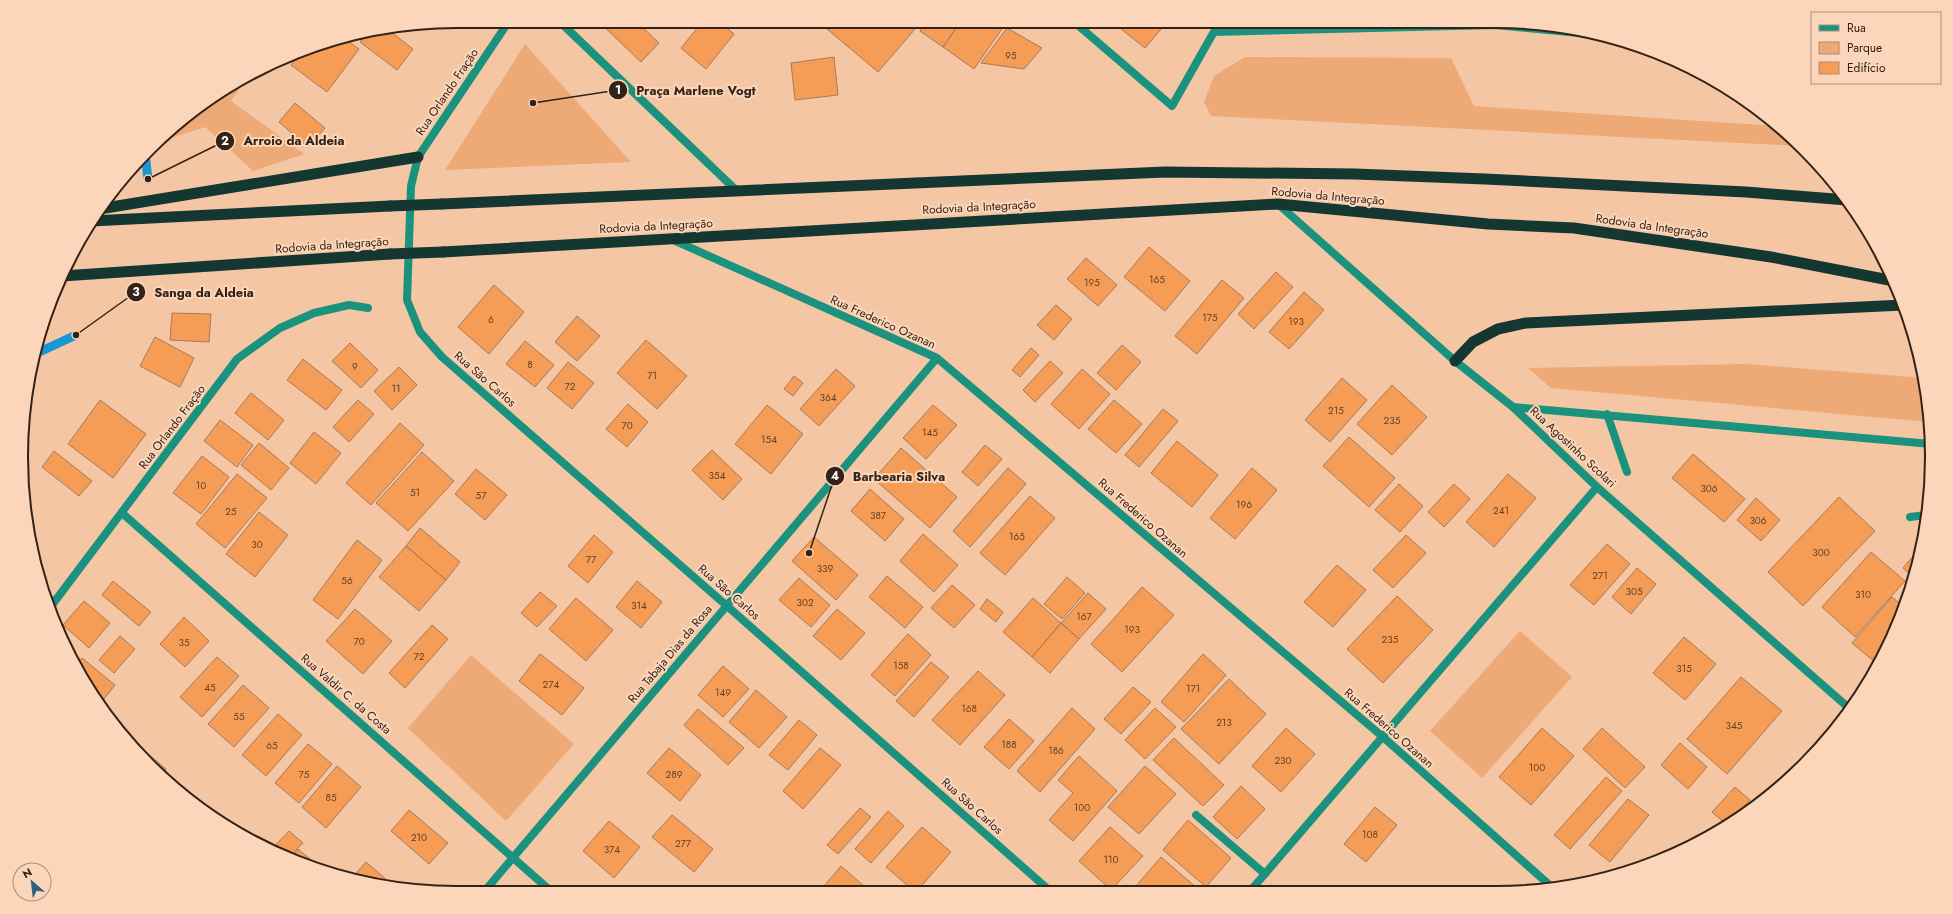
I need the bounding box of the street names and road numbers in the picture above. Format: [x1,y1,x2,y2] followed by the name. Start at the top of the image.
[411,44,483,139] street label: Rua Orlando Fração
[1271,182,1386,210] street label: Rodovia da Integração
[922,195,1037,219] street label: Rodovia da Integração
[1594,209,1710,243] street label: Rodovia da Integração
[599,214,714,238] street label: Rodovia da Integração
[275,232,390,258] street label: Rodovia da Integração
[827,291,939,353] street label: Rua Frederico Ozanan
[450,347,520,411] street label: Rua São Carlos
[134,381,210,473] street label: Rua Orlando Fração
[1526,402,1620,492] street label: Rua Agostinho Scolari
[1094,474,1192,562] street label: Rua Frederico Ozanan
[694,560,764,624] street label: Rua São Carlos
[624,601,717,707] street label: Rua Tabaja Dias da Rosa
[297,649,395,739] street label: Rua Valdir C. da Costa
[1340,684,1438,772] street label: Rua Frederico Ozanan
[937,773,1007,839] street label: Rua São Carlos

